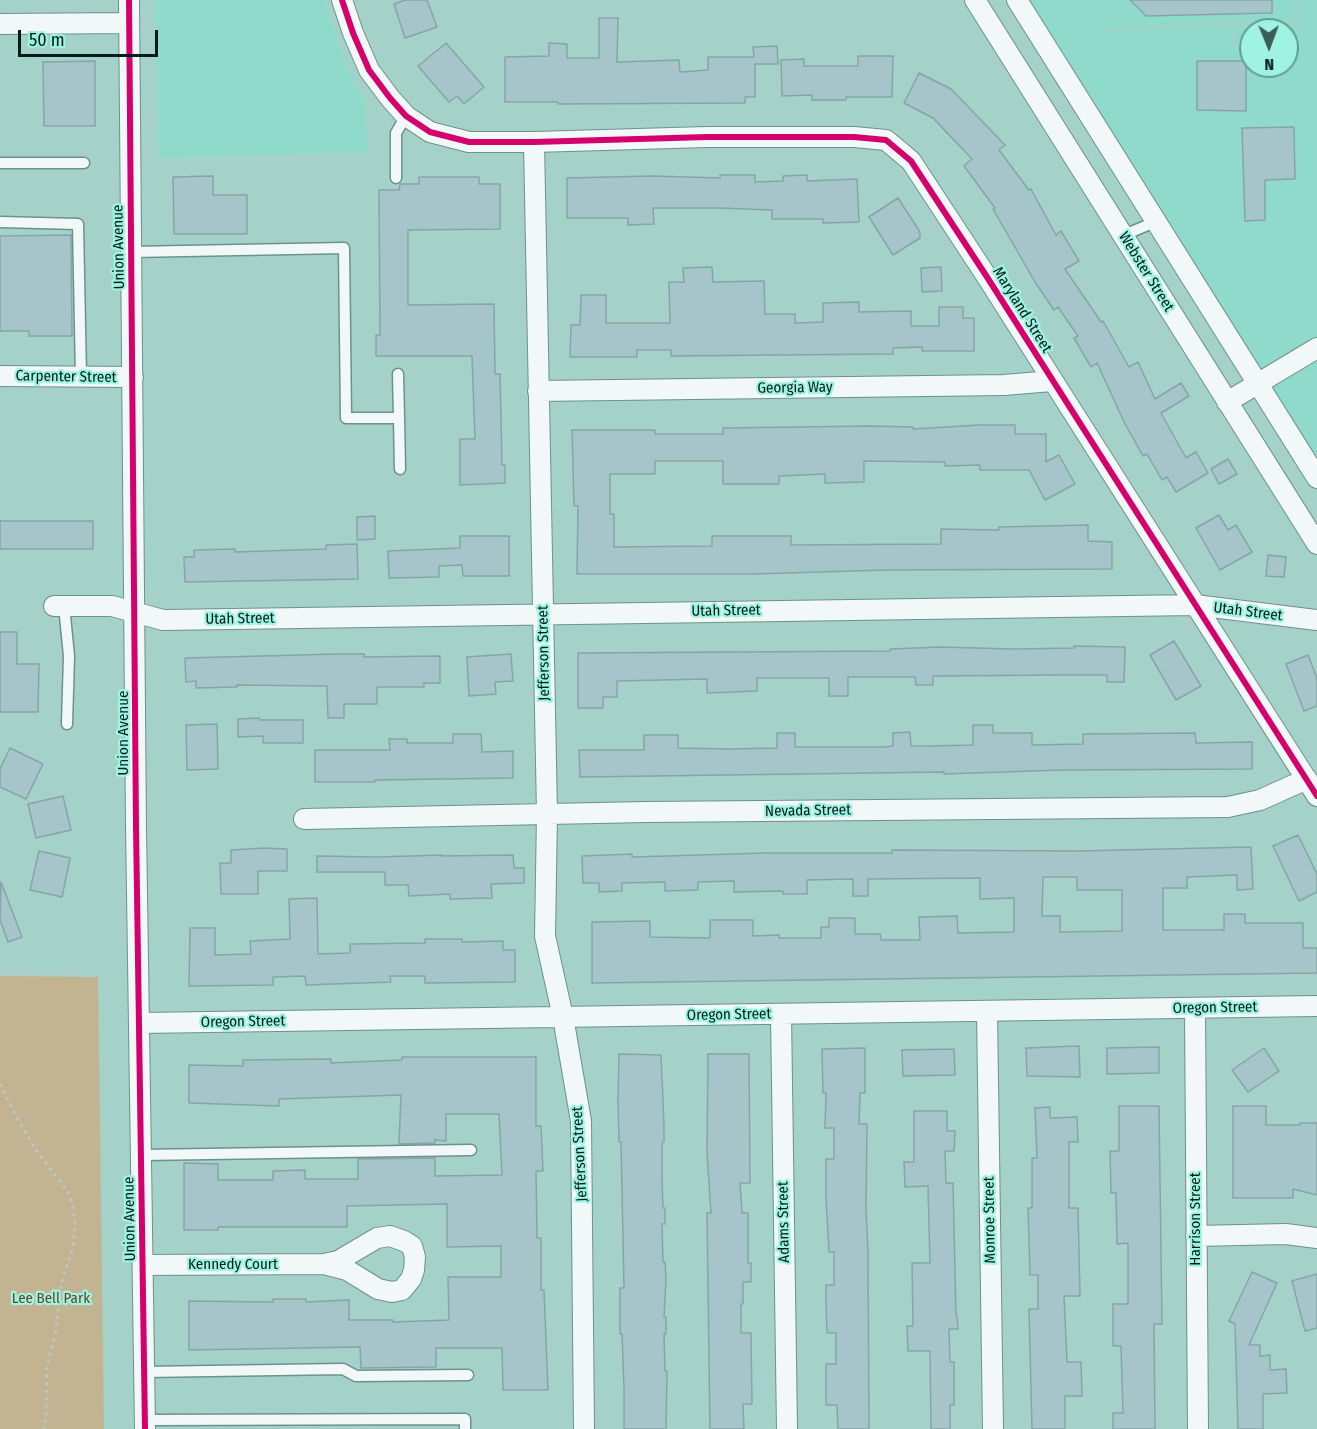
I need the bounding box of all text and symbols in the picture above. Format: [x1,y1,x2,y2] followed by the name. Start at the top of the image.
[21,18,160,56] scale bar
[1239,18,1299,78] north arrow
[29,29,65,51] text: 50 m
[1264,55,1274,74] text: N
[109,204,129,290] street label: Union Avenue
[1114,229,1178,315] street label: Webster Street
[989,264,1055,356] street label: Maryland Street
[15,367,117,387] street label: Carpenter Street
[757,378,833,398] street label: Georgia Way
[1213,599,1283,625] street label: Utah Street
[691,601,761,621] street label: Utah Street
[534,605,554,701] street label: Jefferson Street
[205,609,275,629] street label: Utah Street
[115,691,133,775] street label: Union Avenue
[765,801,851,821] street label: Nevada Street
[1173,998,1257,1018] street label: Oregon Street
[687,1005,771,1025] street label: Oregon Street
[201,1012,285,1032] street label: Oregon Street
[569,1106,591,1202] street label: Jefferson Street
[1187,1172,1205,1266] street label: Harrison Street
[120,1176,140,1262] street label: Union Avenue
[980,1176,1000,1264] street label: Monroe Street
[774,1181,794,1263] street label: Adams Street
[188,1256,278,1274] street label: Kennedy Court
[12,1290,90,1308] park label: Lee Bell Park

